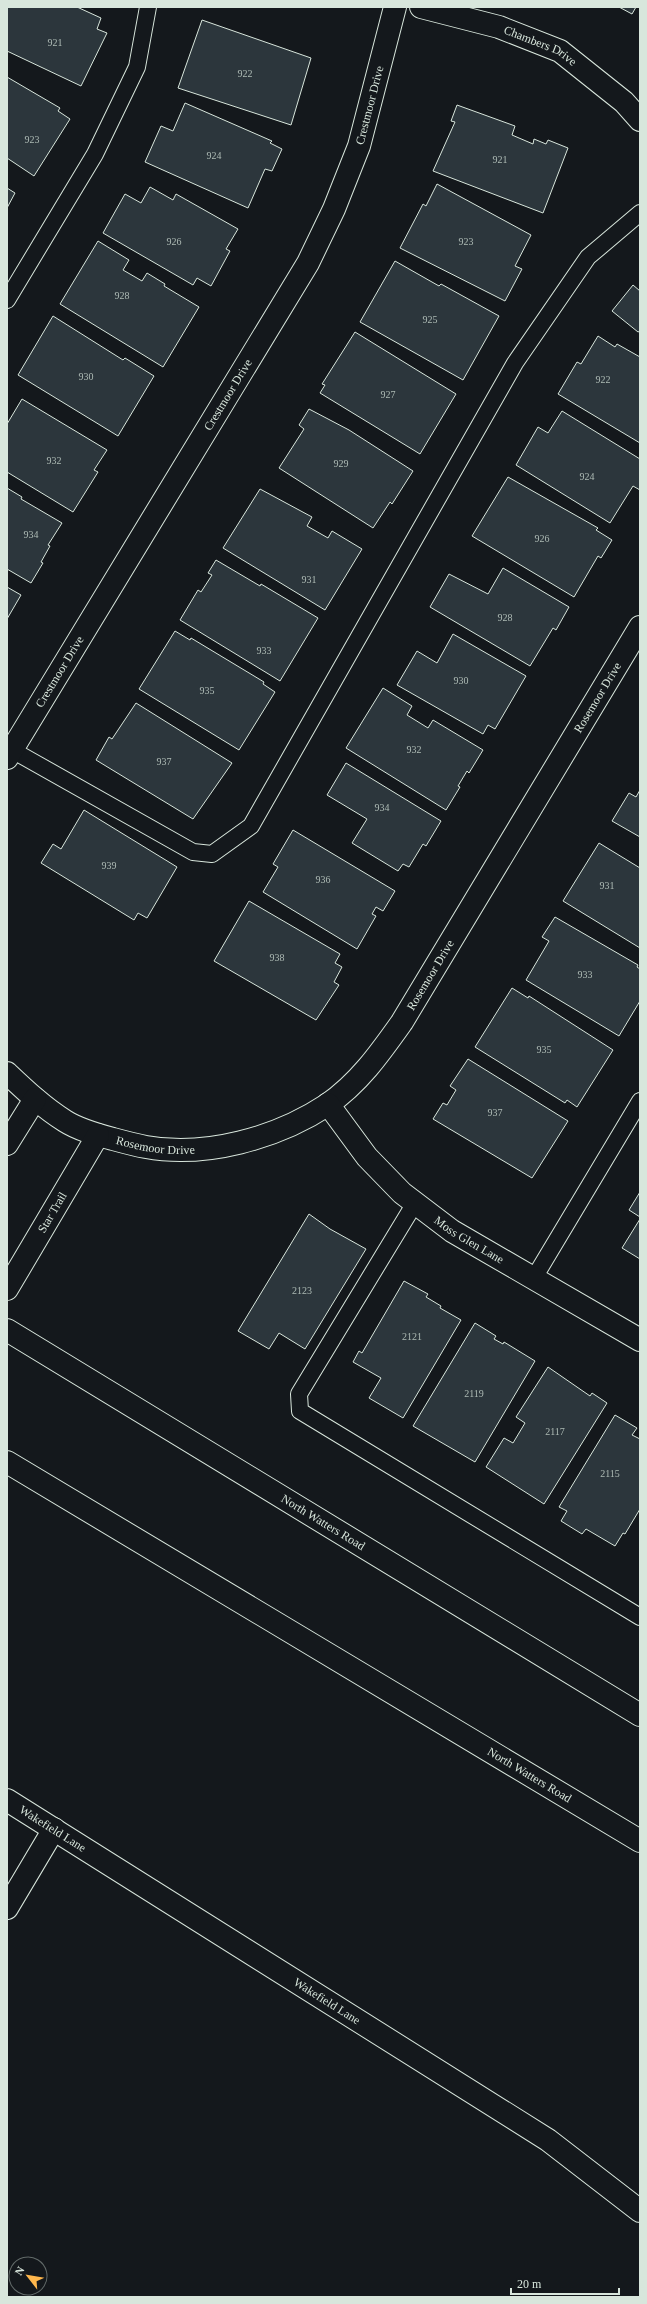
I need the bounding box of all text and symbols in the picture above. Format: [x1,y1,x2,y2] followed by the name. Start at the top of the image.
[502,23,580,69] street label: Chambers Drive
[48,37,63,48] house number: 921
[353,64,386,146] street label: Crestmoor Drive
[238,68,253,79] house number: 922
[25,134,40,145] house number: 923
[207,150,222,161] house number: 924
[493,154,508,165] house number: 921
[167,236,182,247] house number: 926
[459,236,474,247] house number: 923
[115,290,130,301] house number: 928
[423,314,438,325] house number: 925
[201,357,255,433] street label: Crestmoor Drive
[79,371,94,382] house number: 930
[596,374,611,385] house number: 922
[381,389,396,400] house number: 927
[47,455,62,466] house number: 932
[334,458,349,469] house number: 929
[580,471,595,482] house number: 924
[24,529,39,540] house number: 934
[535,533,550,544] house number: 926
[302,574,317,585] house number: 931
[498,612,513,623] house number: 928
[32,633,87,710] street label: Crestmoor Drive
[257,645,272,656] house number: 933
[571,660,624,735] street label: Rosemoor Drive
[454,675,469,686] house number: 930
[200,685,215,696] house number: 935
[407,744,422,755] house number: 932
[157,756,172,767] house number: 937
[375,802,390,813] house number: 934
[102,860,117,871] house number: 939
[316,874,331,885] house number: 936
[600,880,615,891] house number: 931
[404,937,457,1013] street label: Rosemoor Drive
[270,952,285,963] house number: 938
[578,969,593,980] house number: 933
[537,1044,552,1055] house number: 935
[488,1107,503,1118] house number: 937
[114,1133,195,1157] street label: Rosemoor Drive
[35,1189,70,1235] street label: Star Trail
[431,1213,506,1267] street label: Moss Glen Lane
[292,1285,312,1296] house number: 2123
[402,1331,422,1342] house number: 2121
[464,1388,484,1399] house number: 2119
[545,1426,565,1437] house number: 2117
[600,1468,620,1479] house number: 2115
[279,1491,368,1553] street label: North Watters Road
[485,1744,574,1805] street label: North Watters Road
[17,1803,89,1855] street label: Wakefield Lane
[291,1975,363,2027] street label: Wakefield Lane
[8,2256,48,2296] north arrow
[12,2264,27,2277] text: N
[511,2270,619,2296] scale bar
[517,2277,542,2291] text: 20 m

